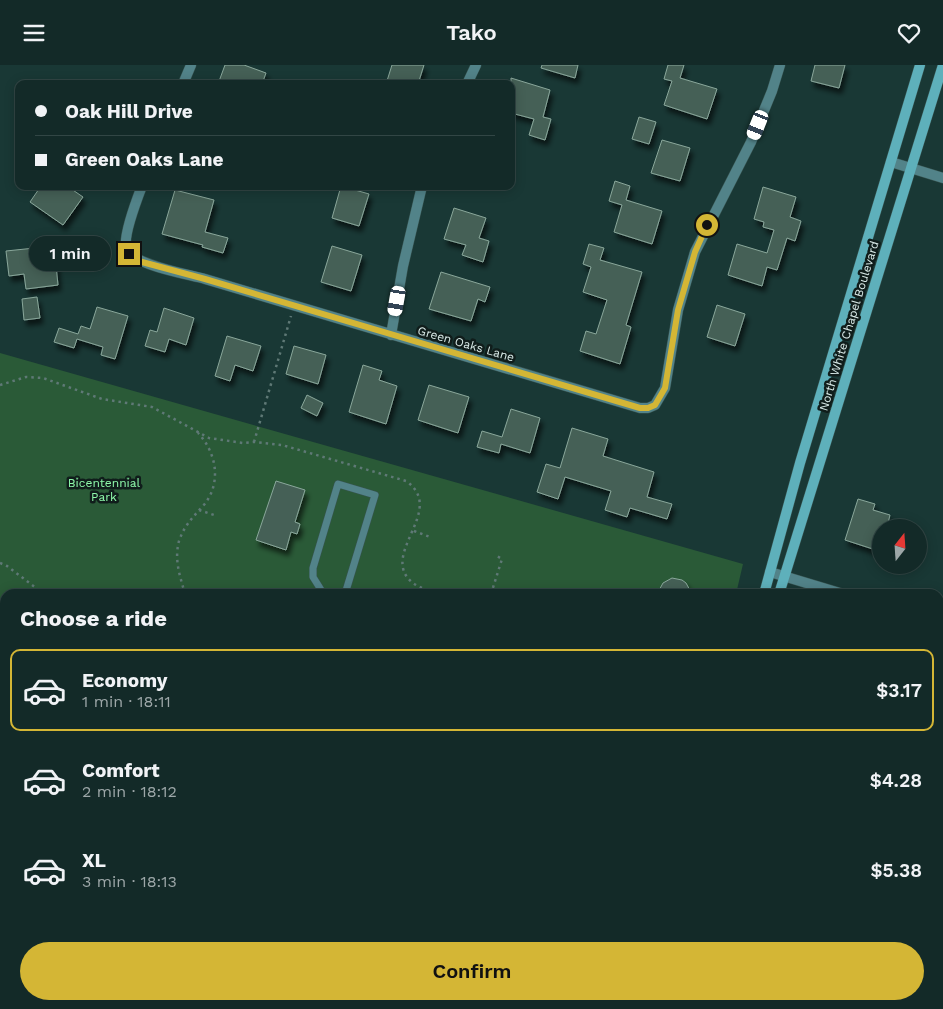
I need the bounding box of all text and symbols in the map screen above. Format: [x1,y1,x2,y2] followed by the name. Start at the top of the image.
[20,19,48,47] icon: menu
[895,19,923,47] icon: heart
[446,20,497,45] text: Tako
[65,100,193,123] text: Oak Hill Drive
[745,108,770,142] car
[65,148,223,171] text: Green Oaks Lane
[696,214,718,236] route start
[29,237,112,271] callout: 1 min
[816,239,882,413] street label: North White Chapel Boulevard
[118,243,140,265] route end
[49,244,91,263] text: 1 min
[387,285,406,317] car
[416,323,516,365] street label: Green Oaks Lane
[68,476,141,504] park label: Bicentennial Park
[872,519,928,574] north arrow
[872,519,927,574] map controls
[20,606,167,631] text: Choose a ride
[22,668,67,713] icon: car
[82,669,167,692] text: Economy
[876,679,922,702] text: $3.17
[82,692,171,711] text: 1 min · 18:11
[22,758,67,803] icon: car
[82,759,160,782] text: Comfort
[870,769,922,792] text: $4.28
[82,782,177,801] text: 2 min · 18:12
[22,848,67,893] icon: car
[82,849,106,872] text: XL
[871,859,922,882] text: $5.38
[82,872,177,891] text: 3 min · 18:13
[20,942,924,1000] button: Confirm

